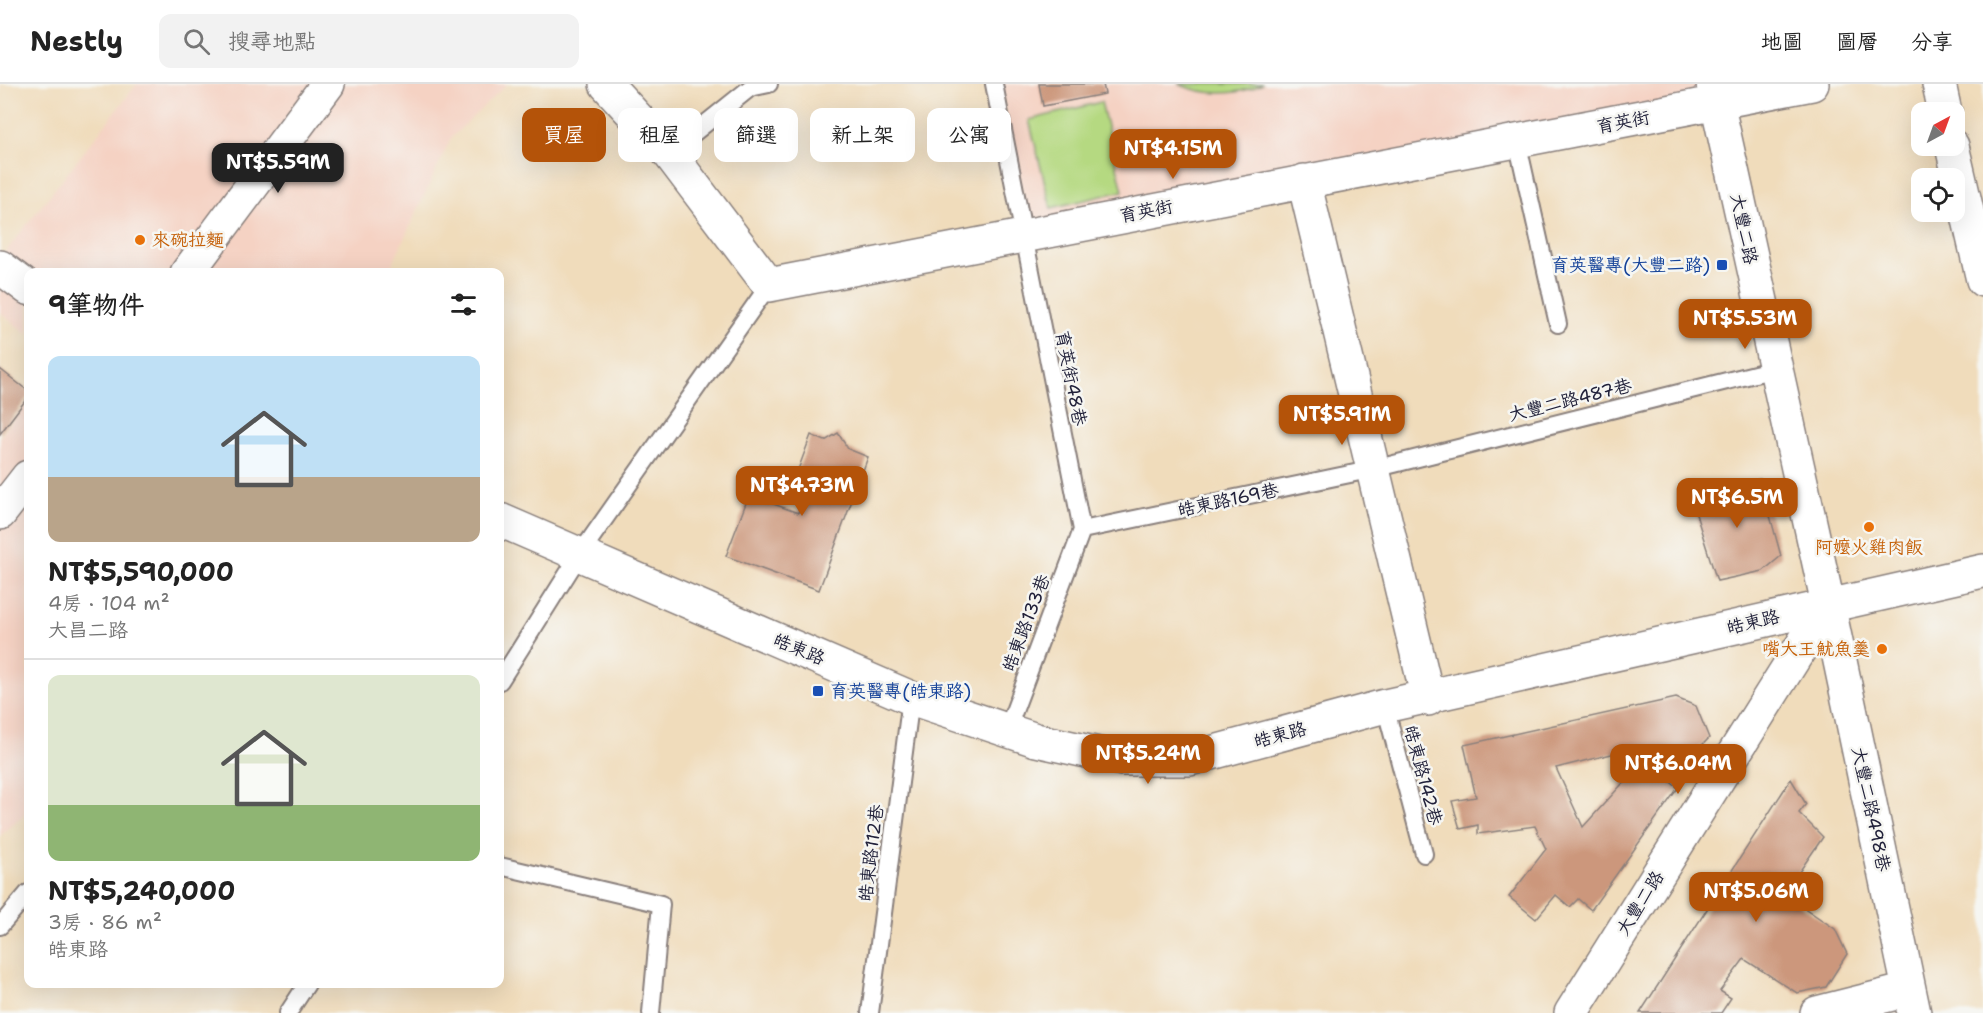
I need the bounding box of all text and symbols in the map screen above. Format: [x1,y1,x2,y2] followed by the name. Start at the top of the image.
[159,14,579,68] search box
[30,22,123,60] text: Nestly
[180,25,213,58] icon: search
[228,27,316,56] text: 搜尋地點
[1761,28,1803,56] text: 地圖
[1836,28,1878,56] text: 圖層
[1911,28,1953,56] text: 分享
[1911,102,1965,156] north arrow
[1911,102,1965,222] map controls
[1594,105,1652,139] street label: 育英街
[522,108,606,162] chip: 買屋
[618,108,702,162] chip: 租屋
[714,108,798,162] chip: 篩選
[810,108,915,162] chip: 新上架
[927,108,1011,162] chip: 公寓
[1111,129,1235,180] pin: NT$4.15M
[1123,135,1223,161] text: NT$4.15M
[216,143,340,194] pin: NT$5.59M
[226,149,330,175] text: NT$5.59M
[1911,168,1965,222] button: locate
[1725,191,1763,267] street label: 大豐二路
[1117,194,1175,228] street label: 育英街
[152,228,224,252] place label: 來碗拉麵
[133,233,147,247] marker: 來碗拉麵
[1551,253,1710,277] place label: 育英醫專(大豐二路)
[1715,258,1729,272] marker: 育英醫專(大豐二路)
[48,287,144,322] text: 9筆物件
[447,288,480,321] icon: filters
[1683,299,1807,350] pin: NT$5.53M
[1693,305,1797,331] text: NT$5.53M
[1050,328,1092,428] street label: 育英街48巷
[1506,373,1634,427] street label: 大豐二路487巷
[210,395,318,503] icon: home
[1280,395,1404,446] pin: NT$5.91M
[1293,401,1391,427] text: NT$5.91M
[740,466,864,517] pin: NT$4.73M
[750,472,854,498] text: NT$4.73M
[1175,478,1281,522] street label: 皓東路169巷
[1682,478,1792,529] pin: NT$6.5M
[1691,484,1783,510] text: NT$6.5M
[1862,520,1876,534] marker: 阿嬤火雞肉飯
[1815,535,1923,559] place label: 阿嬤火雞肉飯
[48,554,234,589] text: NT$5,590,000
[996,571,1056,675] street label: 皓東路133巷
[48,590,170,616] text: 4房 · 104 m²
[1724,604,1782,640] street label: 皓東路
[48,617,128,643] text: 大昌二路
[769,627,829,671] street label: 皓東路
[1762,637,1870,661] place label: 嘴大王魷魚羹
[1875,642,1889,656] marker: 嘴大王魷魚羹
[830,679,971,703] place label: 育英醫專(皓東路)
[811,684,825,698] marker: 育英醫專(皓東路)
[210,714,318,822] icon: home
[1251,716,1309,754] street label: 皓東路
[1398,722,1448,828] street label: 皓東路142巷
[1086,734,1210,785] pin: NT$5.24M
[1095,740,1201,766] text: NT$5.24M
[1616,744,1740,795] pin: NT$6.04M
[1846,745,1896,873] street label: 大豐二路498巷
[1624,750,1732,776] text: NT$6.04M
[853,803,889,903] street label: 皓東路112巷
[1611,866,1669,940] street label: 大豐二路
[1694,872,1818,923] pin: NT$5.06M
[48,873,235,908] text: NT$5,240,000
[1703,878,1809,904] text: NT$5.06M
[48,909,162,935] text: 3房 · 86 m²
[48,936,108,962] text: 皓東路

